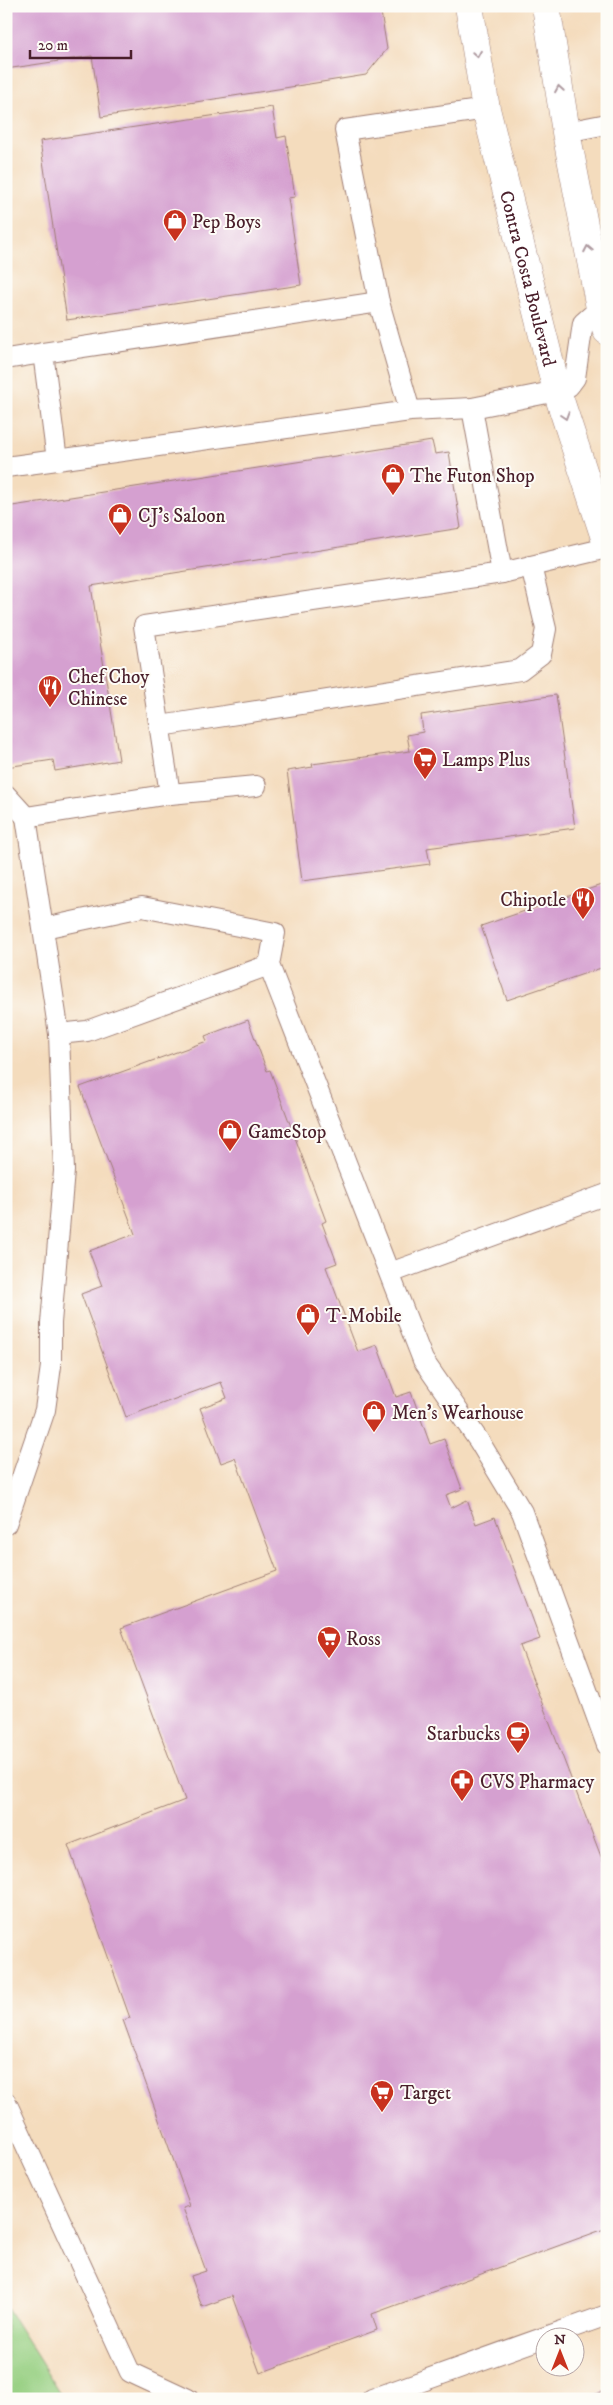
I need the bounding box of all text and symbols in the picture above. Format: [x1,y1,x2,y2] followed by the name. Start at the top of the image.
[30,28,131,60] scale bar
[38,36,68,55] text: 20 m
[472,50,482,59] one-way arrow
[555,85,565,94] one-way arrow
[494,188,560,370] street label: Contra Costa Boulevard
[162,208,188,242] shop icon: Pep Boys
[192,211,261,234] place label: Pep Boys
[584,245,594,254] one-way arrow
[560,411,570,420] one-way arrow
[380,462,406,496] shop icon: The Futon Shop
[410,465,535,488] place label: The Futon Shop
[107,502,133,536] shop icon: CJ's Saloon
[138,505,225,528] place label: CJ's Saloon
[68,666,150,711] place label: Chef Choy Chinese
[37,674,63,708] restaurant icon: Chef Choy Chinese
[412,746,438,780] supermarket icon: Lamps Plus
[442,749,530,772] place label: Lamps Plus
[570,886,596,920] restaurant icon: Chipotle
[500,889,566,912] place label: Chipotle
[217,1118,243,1152] shop icon: GameStop
[248,1121,326,1144] place label: GameStop
[295,1302,321,1336] shop icon: T-Mobile
[326,1305,402,1328] place label: T-Mobile
[361,1399,387,1433] shop icon: Men's Wearhouse
[392,1402,524,1425] place label: Men's Wearhouse
[316,1625,342,1659] supermarket icon: Ross
[346,1628,380,1651] place label: Ross
[505,1720,531,1754] cafe icon: Starbucks
[427,1723,500,1746] place label: Starbucks
[449,1768,475,1802] pharmacy icon: CVS Pharmacy
[480,1771,595,1794] place label: CVS Pharmacy
[369,2079,395,2113] supermarket icon: Target
[400,2082,451,2105] place label: Target
[536,2328,586,2378] north arrow
[554,2331,566,2349] text: N

